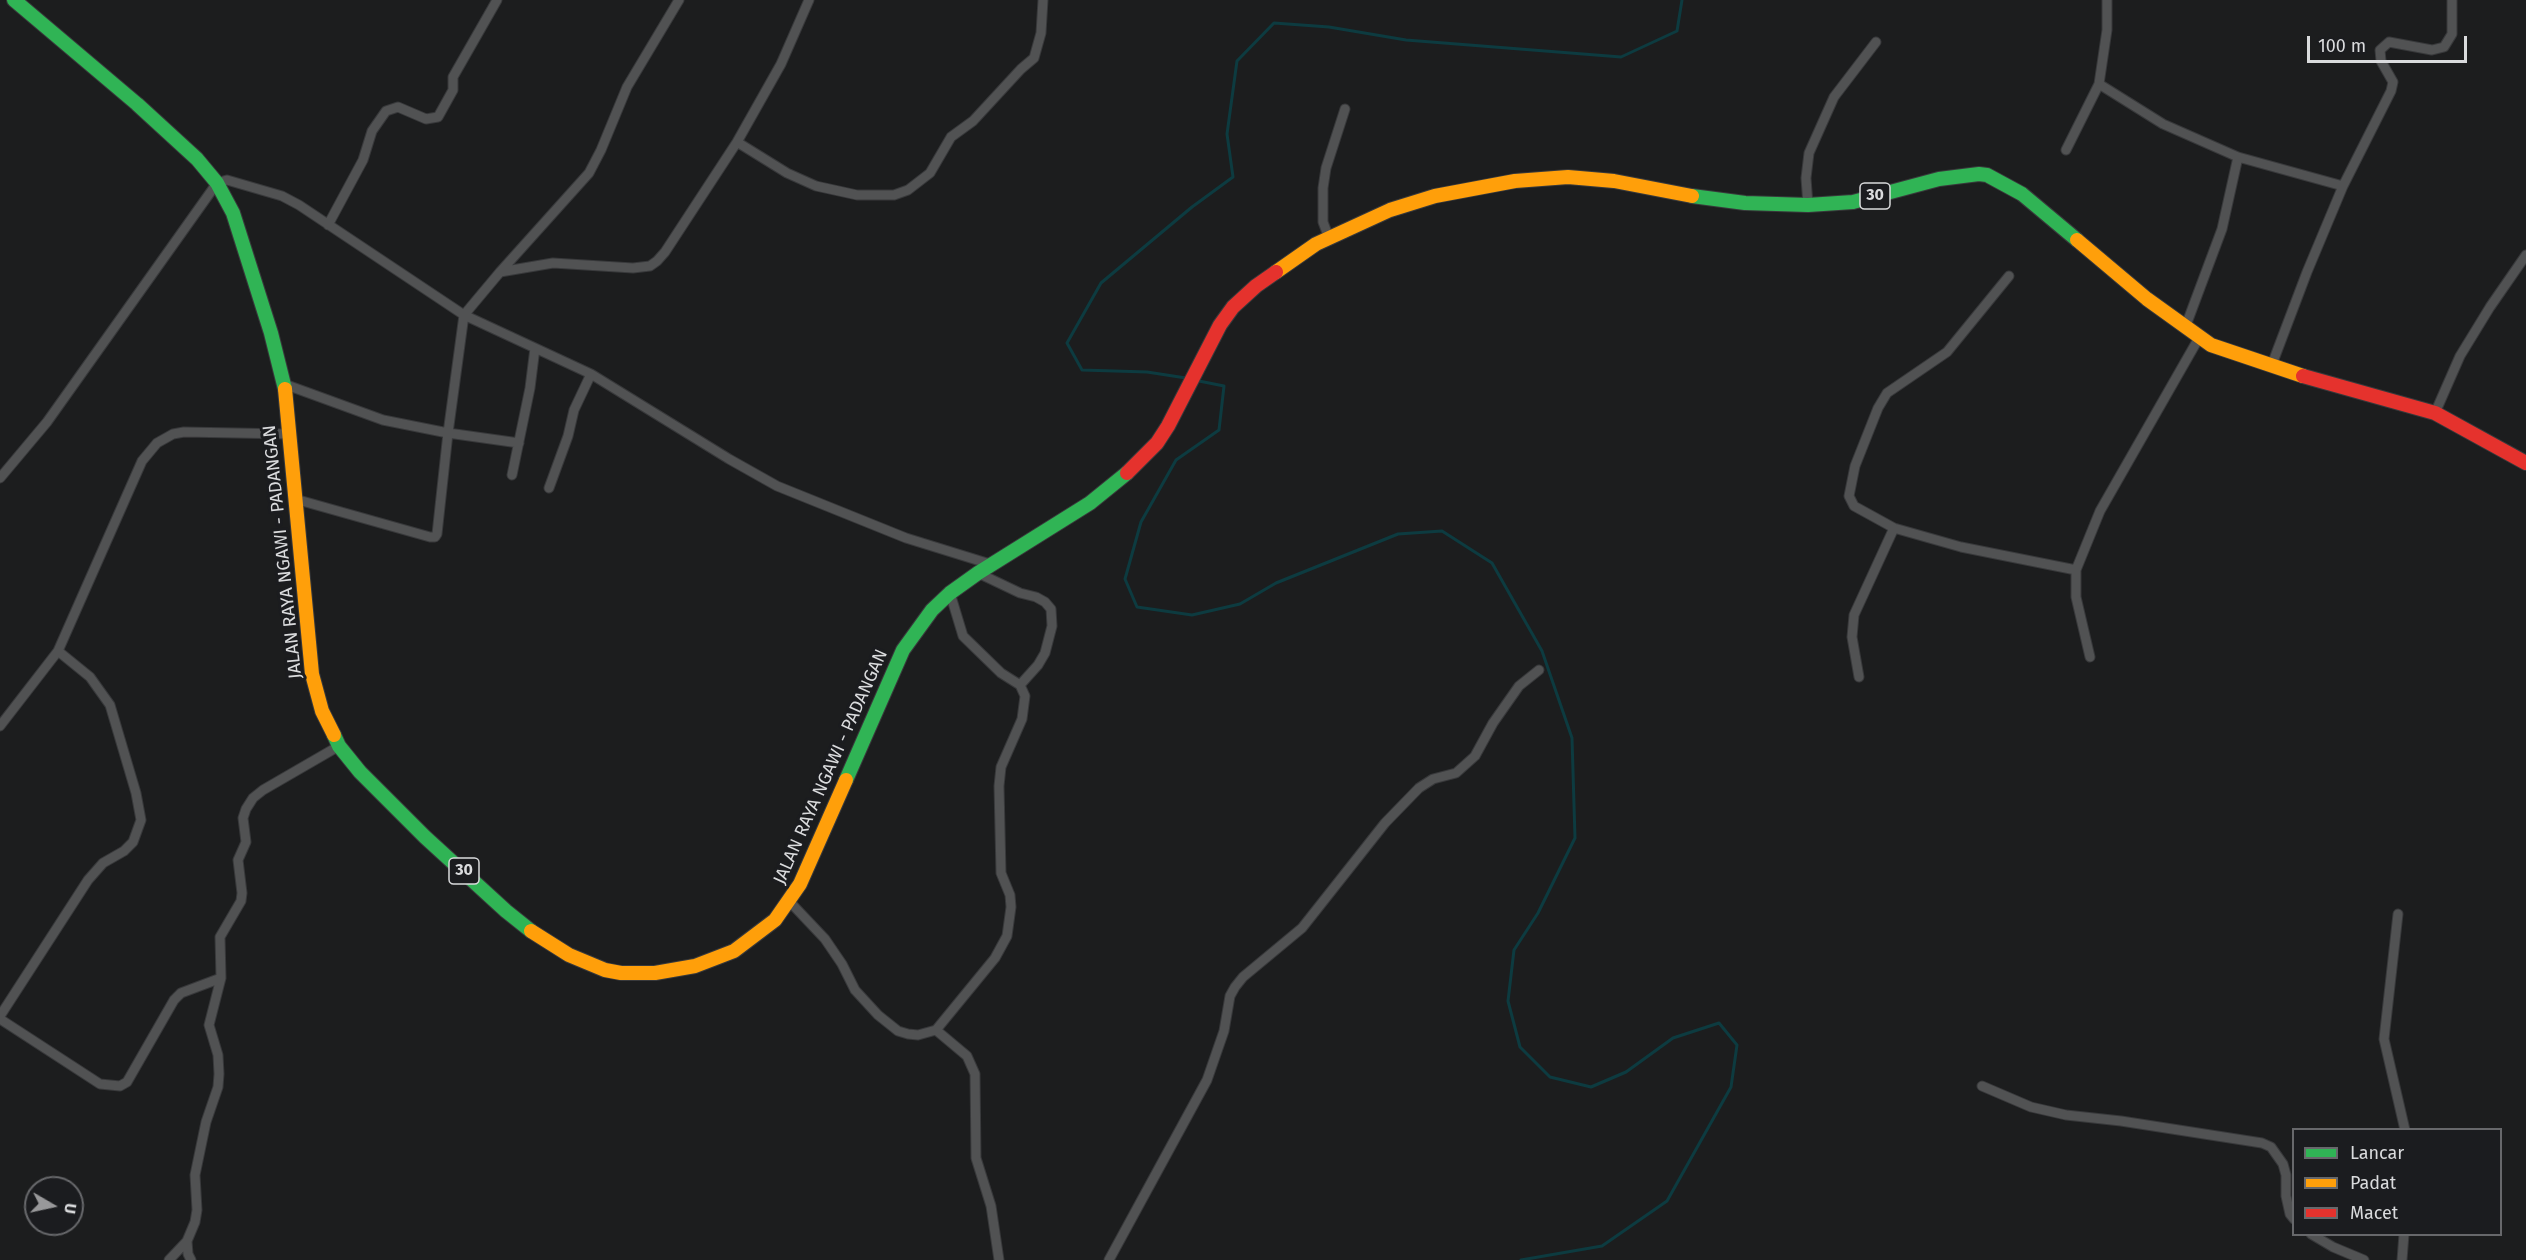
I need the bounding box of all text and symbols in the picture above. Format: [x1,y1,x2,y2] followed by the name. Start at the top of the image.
[2310,24,2470,62] scale bar
[2318,35,2366,57] text: 100 m
[1860,183,1890,209] road number: 30
[259,424,307,680] street label: JALAN RAYA NGAWI - PADANGAN
[769,646,893,888] street label: JALAN RAYA NGAWI - PADANGAN
[449,858,479,884] road number: 30
[2292,1128,2502,1236] legend
[2350,1142,2404,1164] text: Lancar
[2350,1172,2396,1194] text: Padat
[24,1176,84,1236] north arrow
[60,1202,80,1215] text: U
[2350,1202,2398,1224] text: Macet

